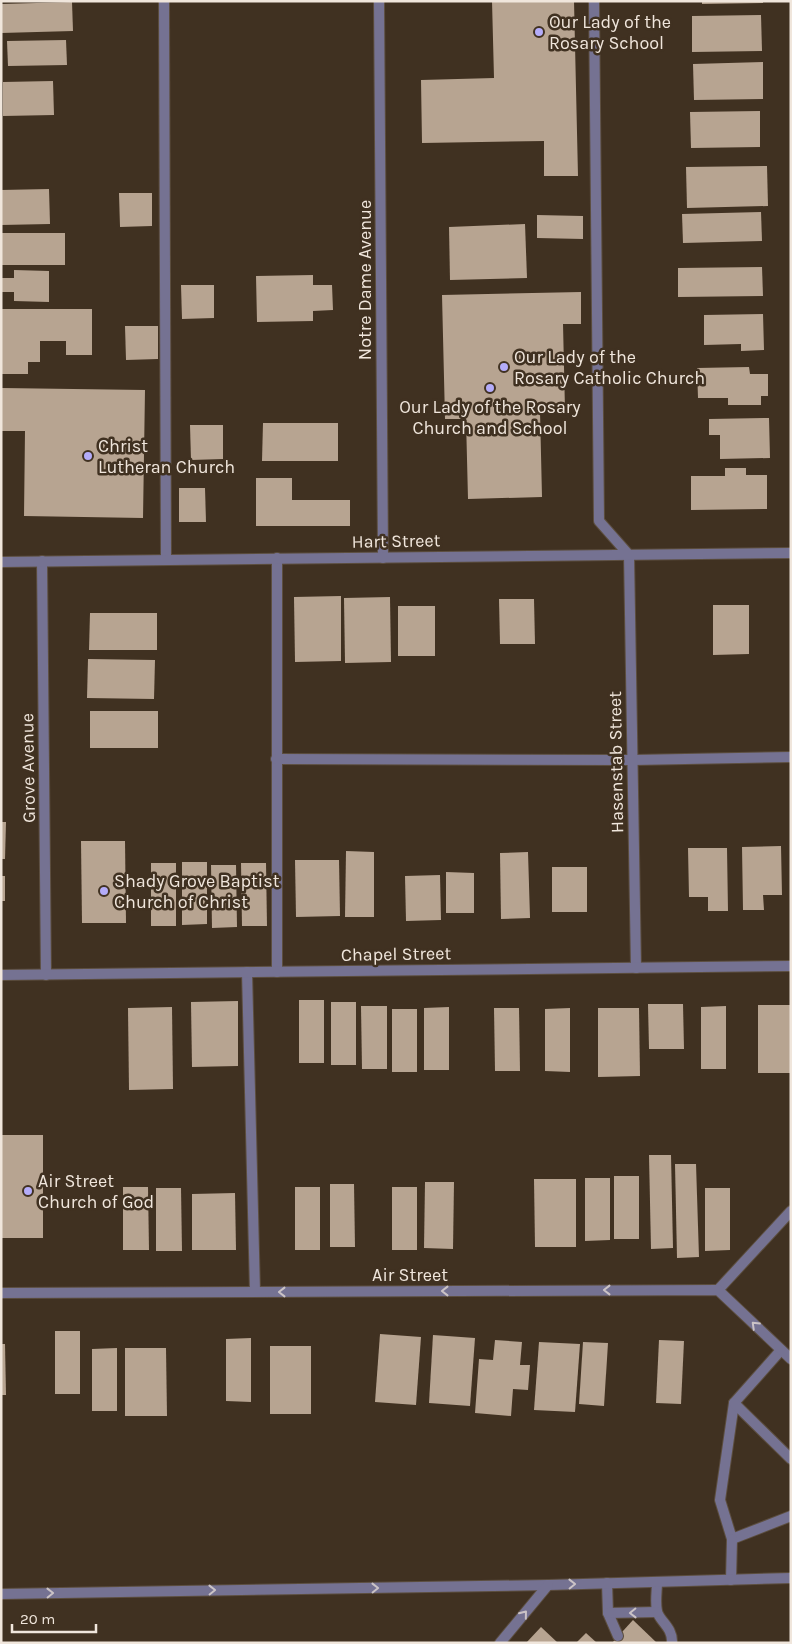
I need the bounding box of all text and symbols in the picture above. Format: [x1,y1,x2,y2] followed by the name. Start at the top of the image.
[549,11,671,54] place label: Our Lady of the Rosary School
[533,26,545,38] marker: Our Lady of the Rosary School
[354,200,376,360] street label: Notre Dame Avenue
[514,346,705,389] place label: Our Lady of the Rosary Catholic Church
[498,361,510,373] marker: Our Lady of the Rosary Catholic Church
[484,382,496,394] marker: Our Lady of the Rosary Church and School
[399,396,581,439] place label: Our Lady of the Rosary Church and School
[98,435,235,478] place label: Christ Lutheran Church
[82,450,94,462] marker: Christ Lutheran Church
[351,529,441,553] street label: Hart Street
[604,691,628,833] street label: Hasenstab Street
[16,713,40,823] street label: Grove Avenue
[114,870,280,913] place label: Shady Grove Baptist Church of Christ
[98,885,110,897] marker: Shady Grove Baptist Church of Christ
[341,942,452,966] street label: Chapel Street
[38,1170,154,1213] place label: Air Street Church of God
[22,1185,34,1197] marker: Air Street Church of God
[372,1264,448,1286] street label: Air Street
[603,1285,610,1295] one-way arrow
[278,1286,286,1297] one-way arrow
[440,1286,448,1296] one-way arrow
[752,1322,761,1331] one-way arrow
[569,1579,577,1589] one-way arrow
[371,1582,379,1593] one-way arrow
[209,1585,217,1595] one-way arrow
[46,1588,54,1598] one-way arrow
[12,1602,96,1634] scale bar
[628,1607,636,1618] one-way arrow
[20,1610,55,1628] text: 20 m
[519,1610,528,1619] one-way arrow

